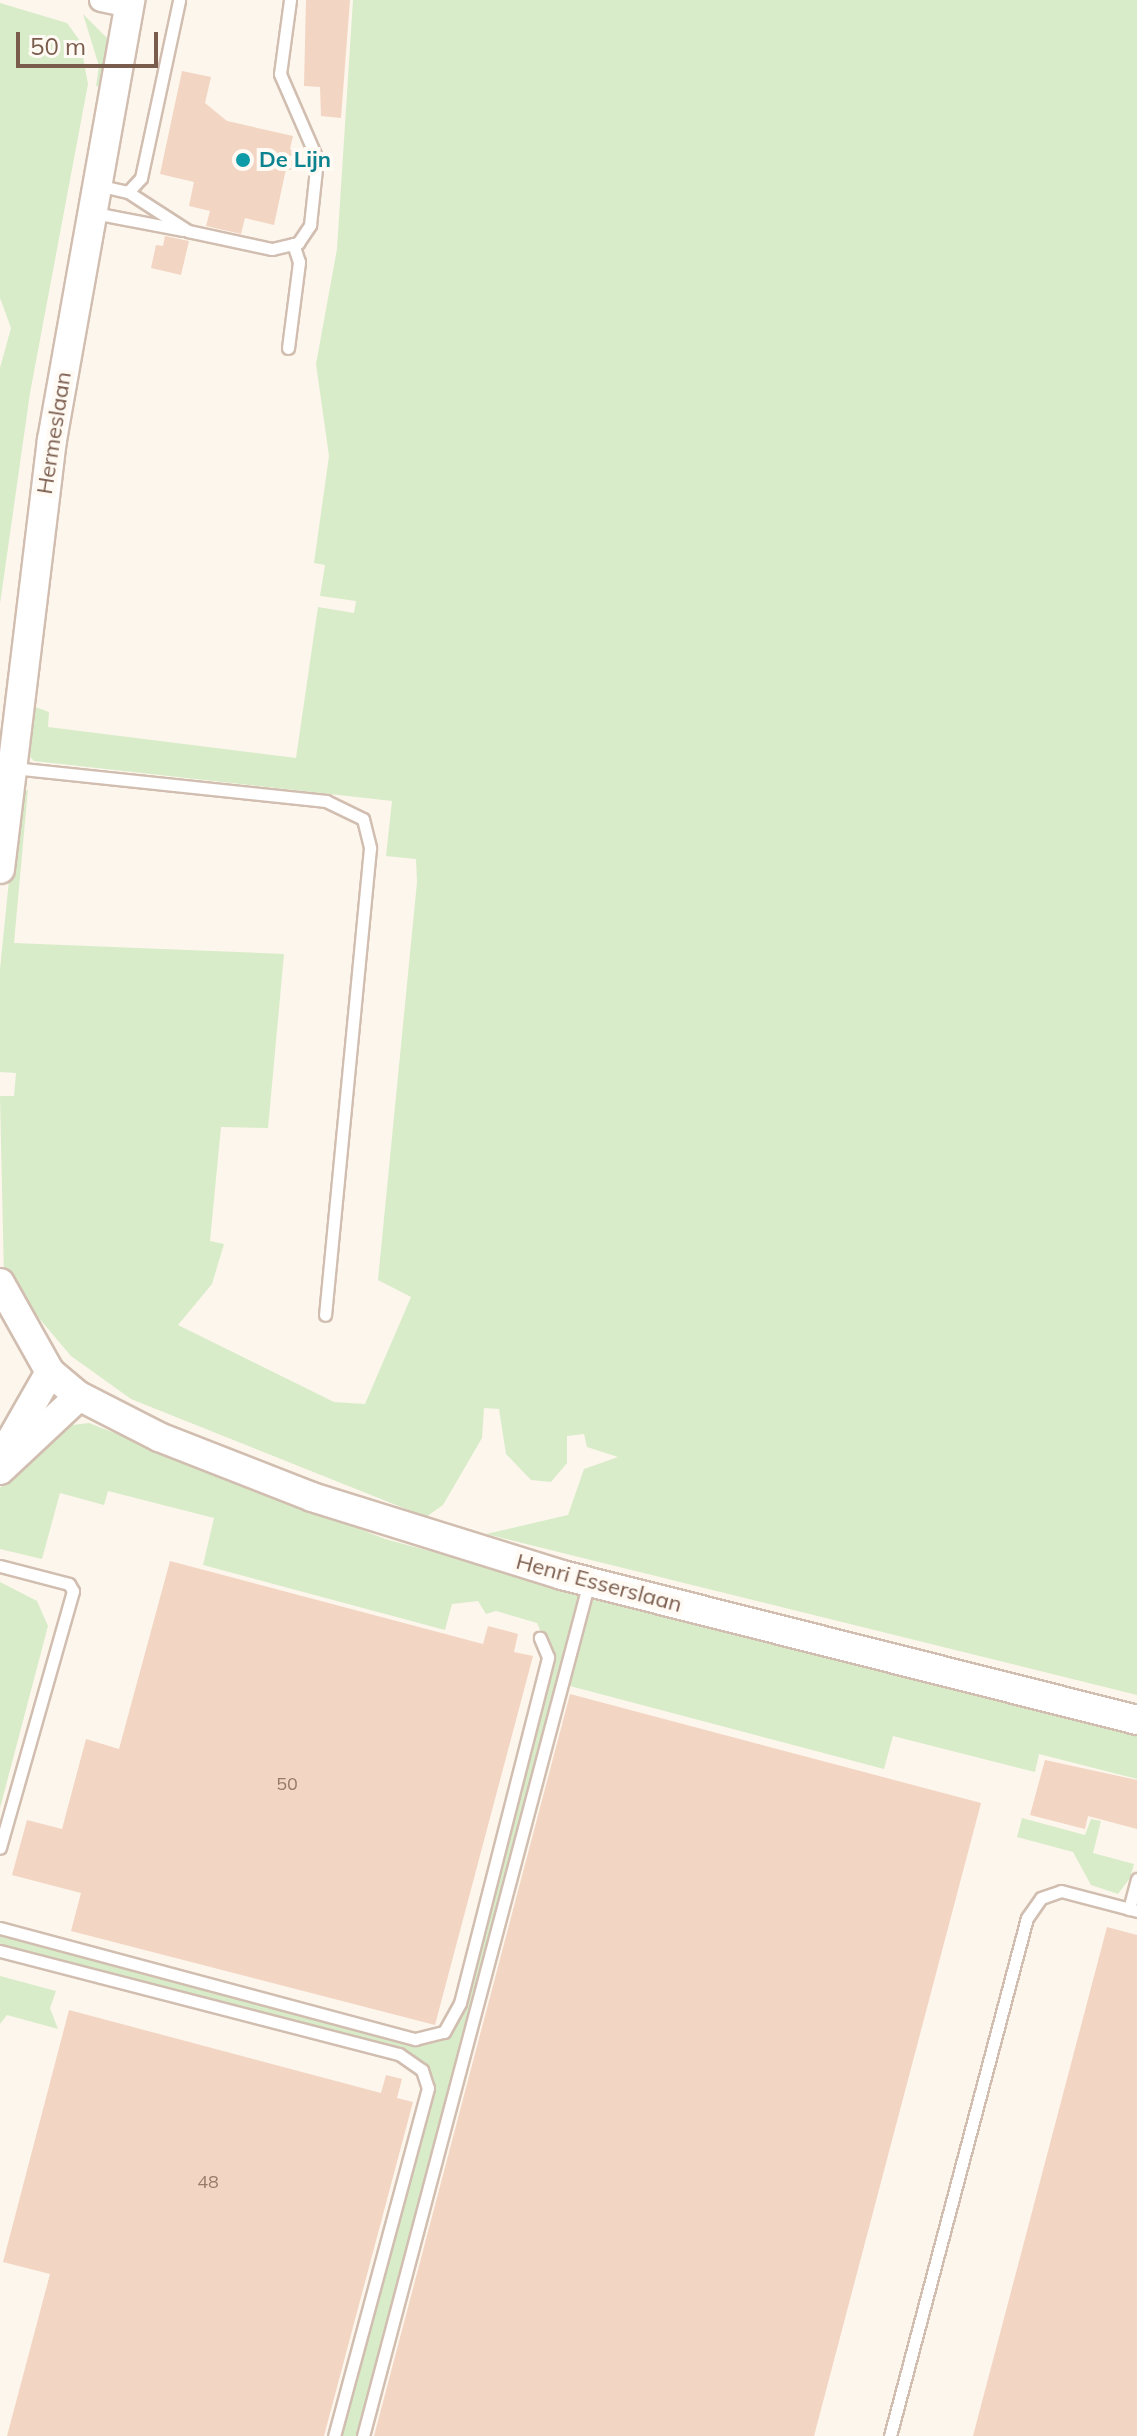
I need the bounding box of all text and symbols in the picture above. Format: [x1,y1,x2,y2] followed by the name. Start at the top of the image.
[20,16,162,66] scale bar
[30,31,86,61] text: 50 m
[259,147,331,173] place label: De Lijn
[234,151,252,169] marker: De Lijn
[31,370,77,496] street label: Hermeslaan
[513,1548,685,1618] street label: Henri Esserslaan
[276,1773,298,1795] house number: 50
[197,2171,219,2193] house number: 48

